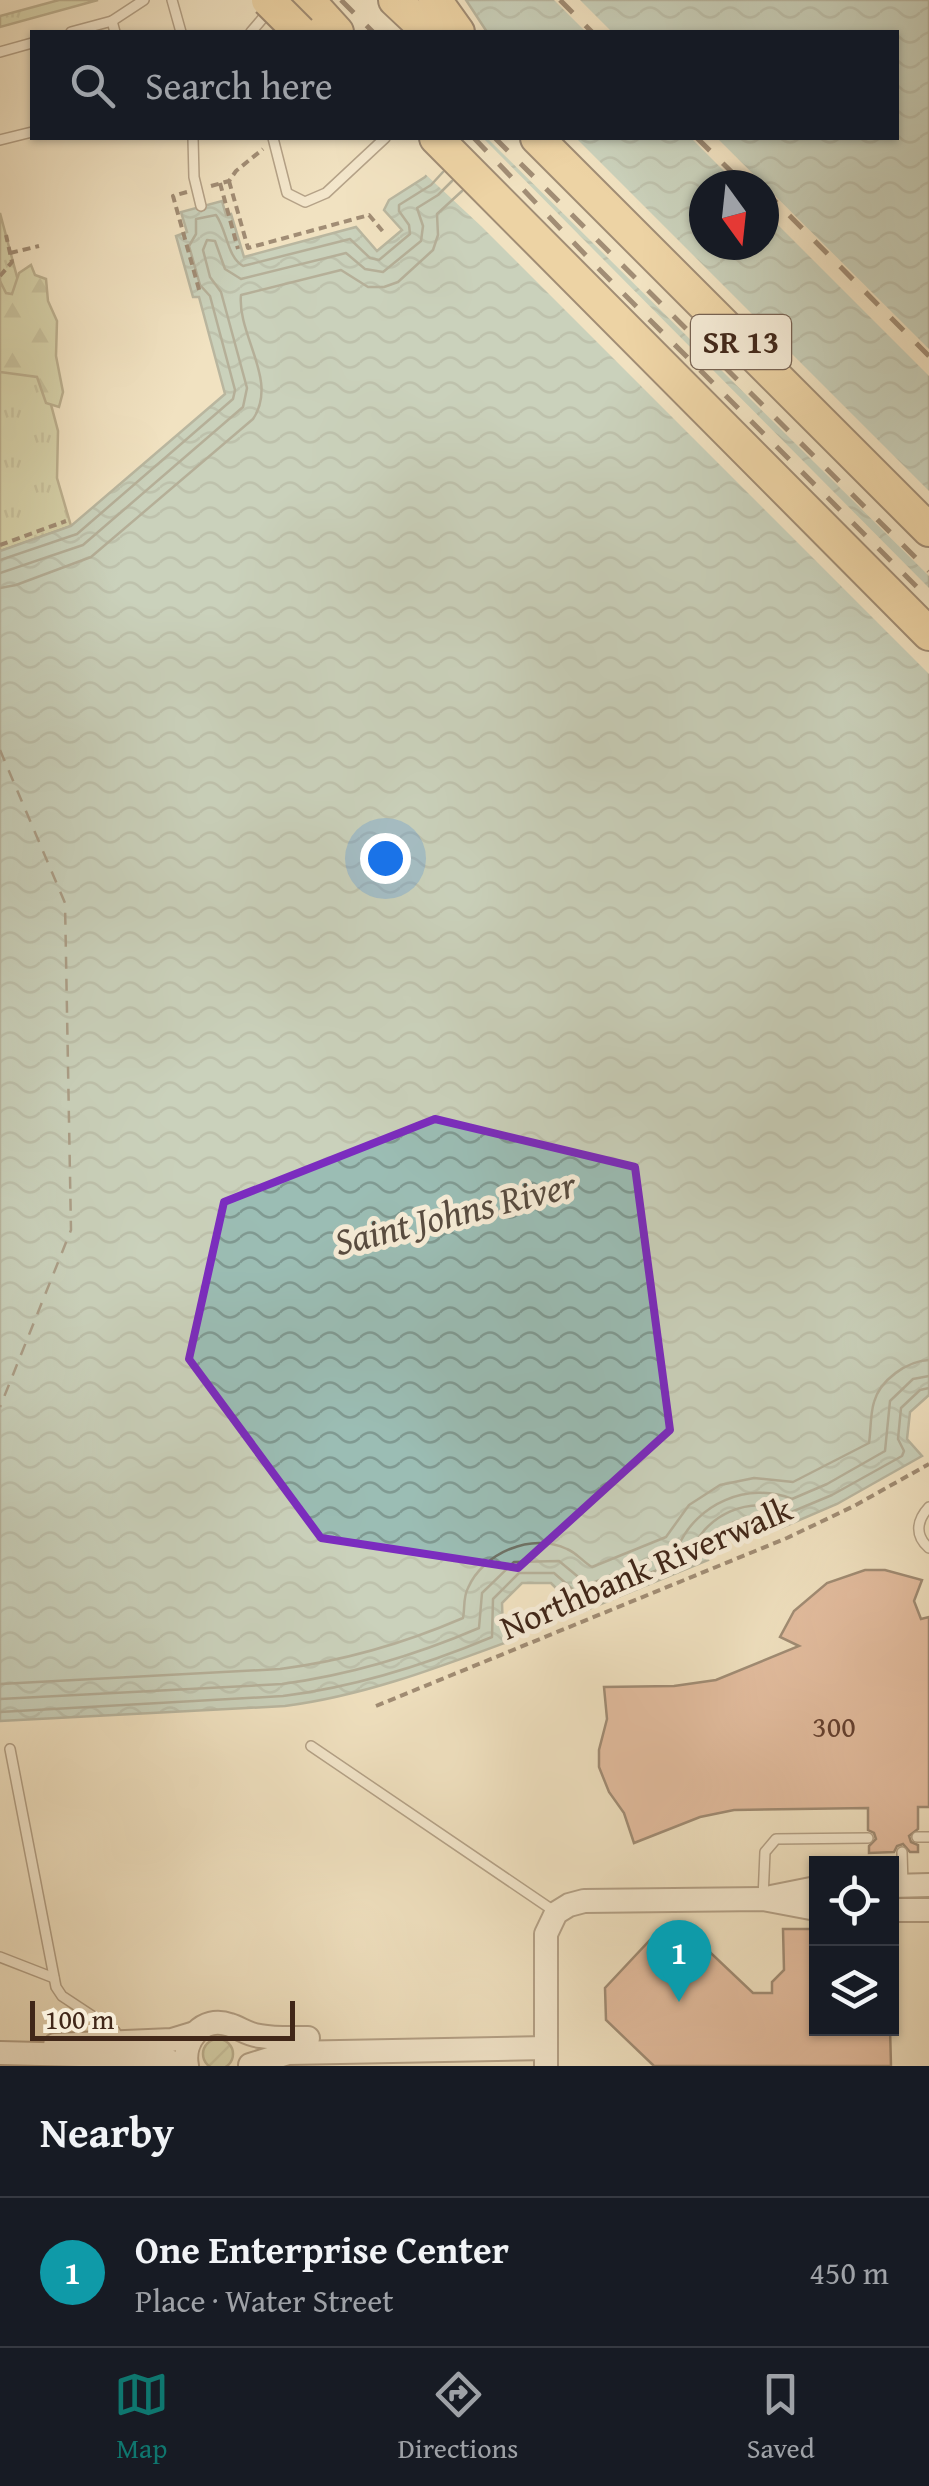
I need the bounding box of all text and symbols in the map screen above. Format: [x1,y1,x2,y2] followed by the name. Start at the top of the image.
[30,30,899,140] search box
[145,57,333,113] text: Search here
[65,58,120,113] icon: search
[689,170,779,260] north arrow
[691,315,791,369] road number: SR 13
[360,833,411,884] your location
[328,1155,583,1269] water label: Saint Johns River
[492,1483,800,1652] street label: Northbank Riverwalk
[812,1704,856,1748] house number: 300
[809,1856,899,2036] map controls
[809,1856,899,1946] button: locate
[646,1920,712,2002] pin: 1
[809,1946,899,2036] button: layers
[30,1996,295,2040] scale bar
[45,1998,114,2039] text: 100 m
[40,2101,174,2162] text: Nearby
[135,2221,509,2277] text: One Enterprise Center
[64,2249,81,2296] text: 1
[810,2249,889,2296] text: 450 m
[135,2277,394,2324] text: Place · Water Street
[114,2367,169,2468] tab: Map
[398,2367,518,2468] tab: Directions
[747,2367,815,2468] tab: Saved

